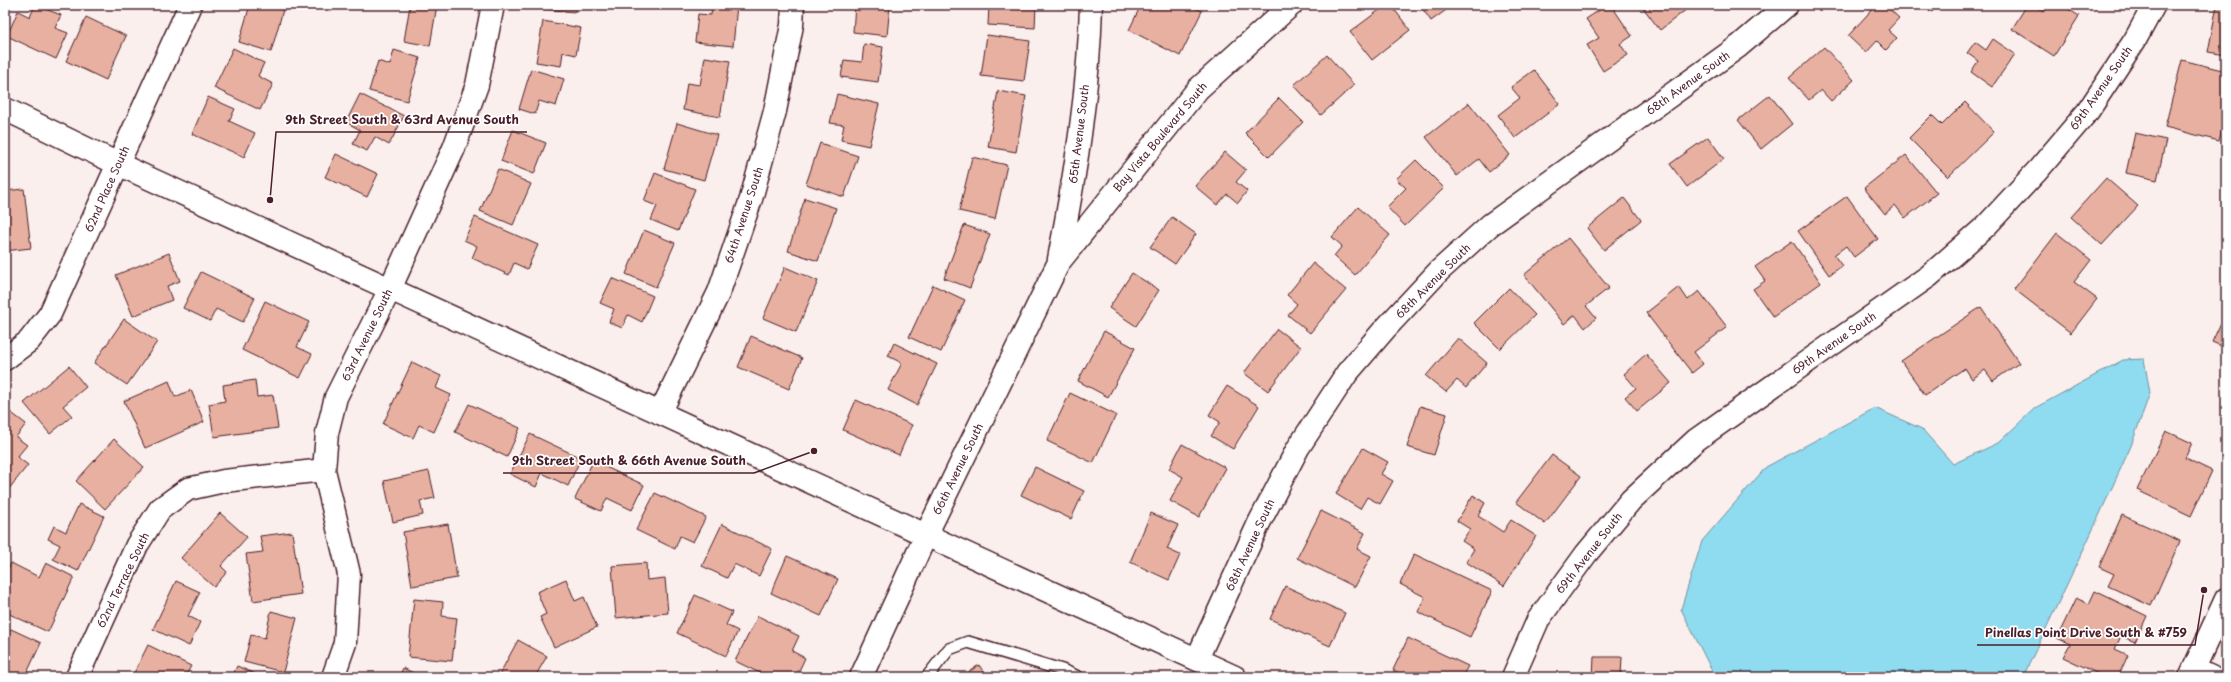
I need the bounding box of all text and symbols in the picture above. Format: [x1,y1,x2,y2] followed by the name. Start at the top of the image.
[2065,42,2136,133] street label: 69th Avenue South
[1642,46,1733,119] street label: 68th Avenue South
[1108,78,1211,195] street label: Bay Vista Boulevard South
[1064,83,1093,185] street label: 65th Avenue South
[276,108,527,132] callout: 9th Street South & 63rd Avenue South
[285,110,519,128] text: 9th Street South & 63rd Avenue South
[80,143,133,235] street label: 62nd Place South
[720,164,767,265] street label: 64th Avenue South
[1391,239,1474,322] street label: 68th Avenue South
[337,286,396,384] street label: 63rd Avenue South
[1788,307,1879,378] street label: 69th Avenue South
[928,420,987,518] street label: 66th Avenue South
[503,449,754,473] callout: 9th Street South & 66th Avenue South
[512,451,746,469] text: 9th Street South & 66th Avenue South
[1221,496,1278,594] street label: 68th Avenue South
[1551,508,1626,597] street label: 69th Avenue South
[92,529,153,630] street label: 62nd Terrace South
[1977,621,2195,645] callout: Pinellas Point Drive South & #759
[1985,623,2187,641] text: Pinellas Point Drive South & #759

